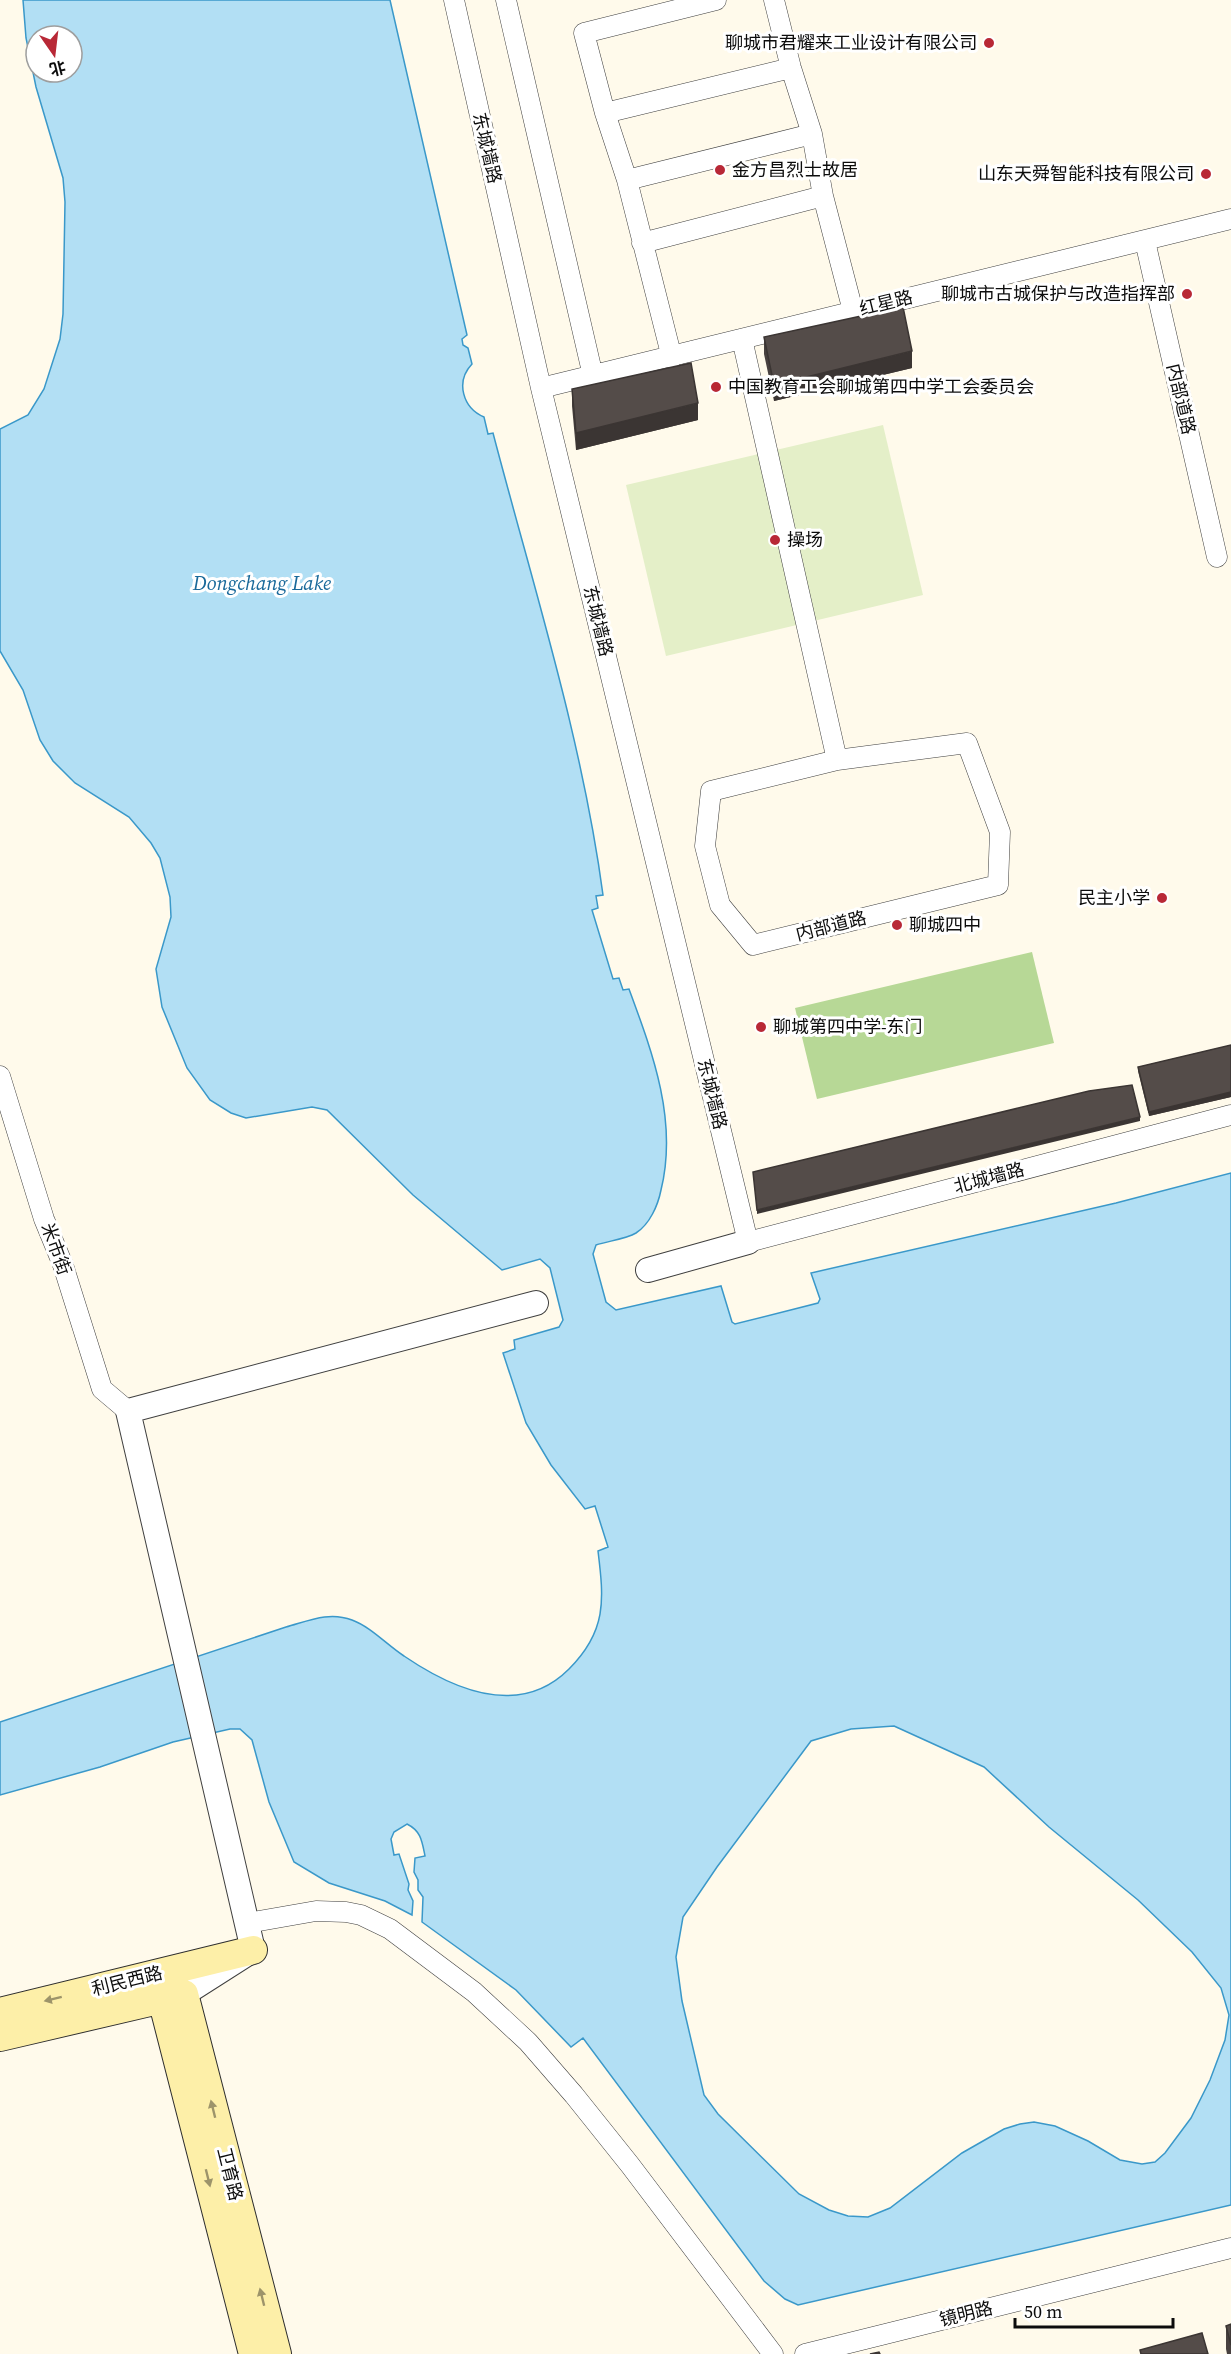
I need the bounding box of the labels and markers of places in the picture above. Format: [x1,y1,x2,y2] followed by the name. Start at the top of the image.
[725,30,977,55] place label: 聊城市君耀来工业设计有限公司
[982,36,996,50] marker: 聊城市君耀来工业设计有限公司
[732,157,858,182] place label: 金方昌烈士故居
[978,161,1194,186] place label: 山东天舜智能科技有限公司
[713,163,727,177] marker: 金方昌烈士故居
[1199,167,1213,181] marker: 山东天舜智能科技有限公司
[941,281,1175,306] place label: 聊城市古城保护与改造指挥部
[1180,287,1194,301] marker: 聊城市古城保护与改造指挥部
[728,374,1034,399] place label: 中国教育工会聊城第四中学工会委员会
[709,380,723,394] marker: 中国教育工会聊城第四中学工会委员会
[787,527,823,552] place label: 操场
[768,533,782,547] marker: 操场
[1078,885,1150,910] place label: 民主小学
[1155,891,1169,905] marker: 民主小学
[909,912,981,937] place label: 聊城四中
[890,918,904,932] marker: 聊城四中
[773,1014,923,1039] place label: 聊城第四中学-东门
[754,1020,768,1034] marker: 聊城第四中学-东门

